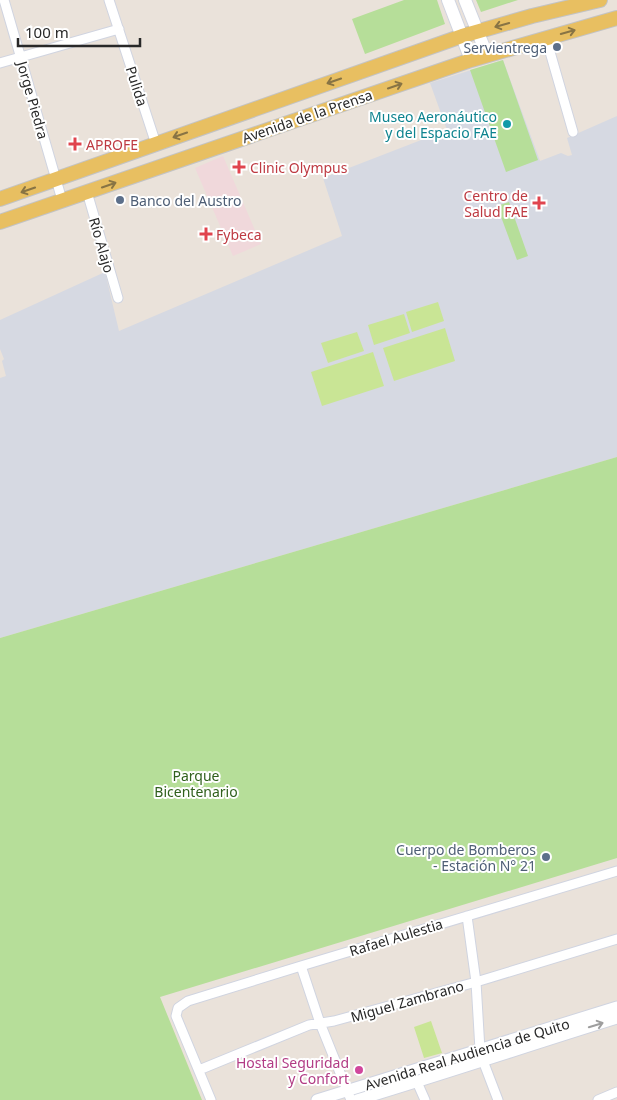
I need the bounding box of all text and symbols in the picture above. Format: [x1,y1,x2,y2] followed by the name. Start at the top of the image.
[18,15,140,47] scale bar
[494,20,510,30] one-way arrow
[25,22,69,42] text: 100 m
[560,26,576,36] one-way arrow
[463,38,547,57] place label: Servientrega
[551,41,563,53] marker: Servientrega
[12,57,53,141] street label: Jorge Piedra
[122,64,152,108] street label: Pulida
[326,77,342,86] one-way arrow
[386,81,402,90] one-way arrow
[239,85,375,147] street label: Avenida de la Prensa
[369,107,497,142] place label: Museo Aeronáutico y del Espacio FAE
[501,118,513,130] marker: Museo Aeronáutico y del Espacio FAE
[173,131,189,140] one-way arrow
[86,135,138,154] place label: APROFE
[68,137,82,151] marker: APROFE
[250,158,348,177] place label: Clinic Olympus
[232,160,246,174] marker: Clinic Olympus
[100,180,116,189] one-way arrow
[20,185,36,195] one-way arrow
[463,186,528,221] place label: Centro de Salud FAE
[130,191,242,210] place label: Banco del Austro
[114,194,126,206] marker: Banco del Austro
[532,196,546,210] marker: Centro de Salud FAE
[85,215,119,275] street label: Río Alajo
[216,225,262,244] place label: Fybeca
[200,228,212,240] marker: Fybeca
[154,766,238,801] park label: Parque Bicentenario
[396,840,536,875] place label: Cuerpo de Bomberos - Estación N° 21
[540,851,552,863] marker: Cuerpo de Bomberos - Estación N° 21
[347,914,445,960] street label: Rafael Aulestia
[348,976,466,1026] street label: Miguel Zambrano
[362,1014,572,1094] street label: Avenida Real Audiencia de Quito
[588,1019,604,1029] one-way arrow
[236,1053,349,1088] place label: Hostal Seguridad y Confort
[353,1064,365,1076] marker: Hostal Seguridad y Confort

